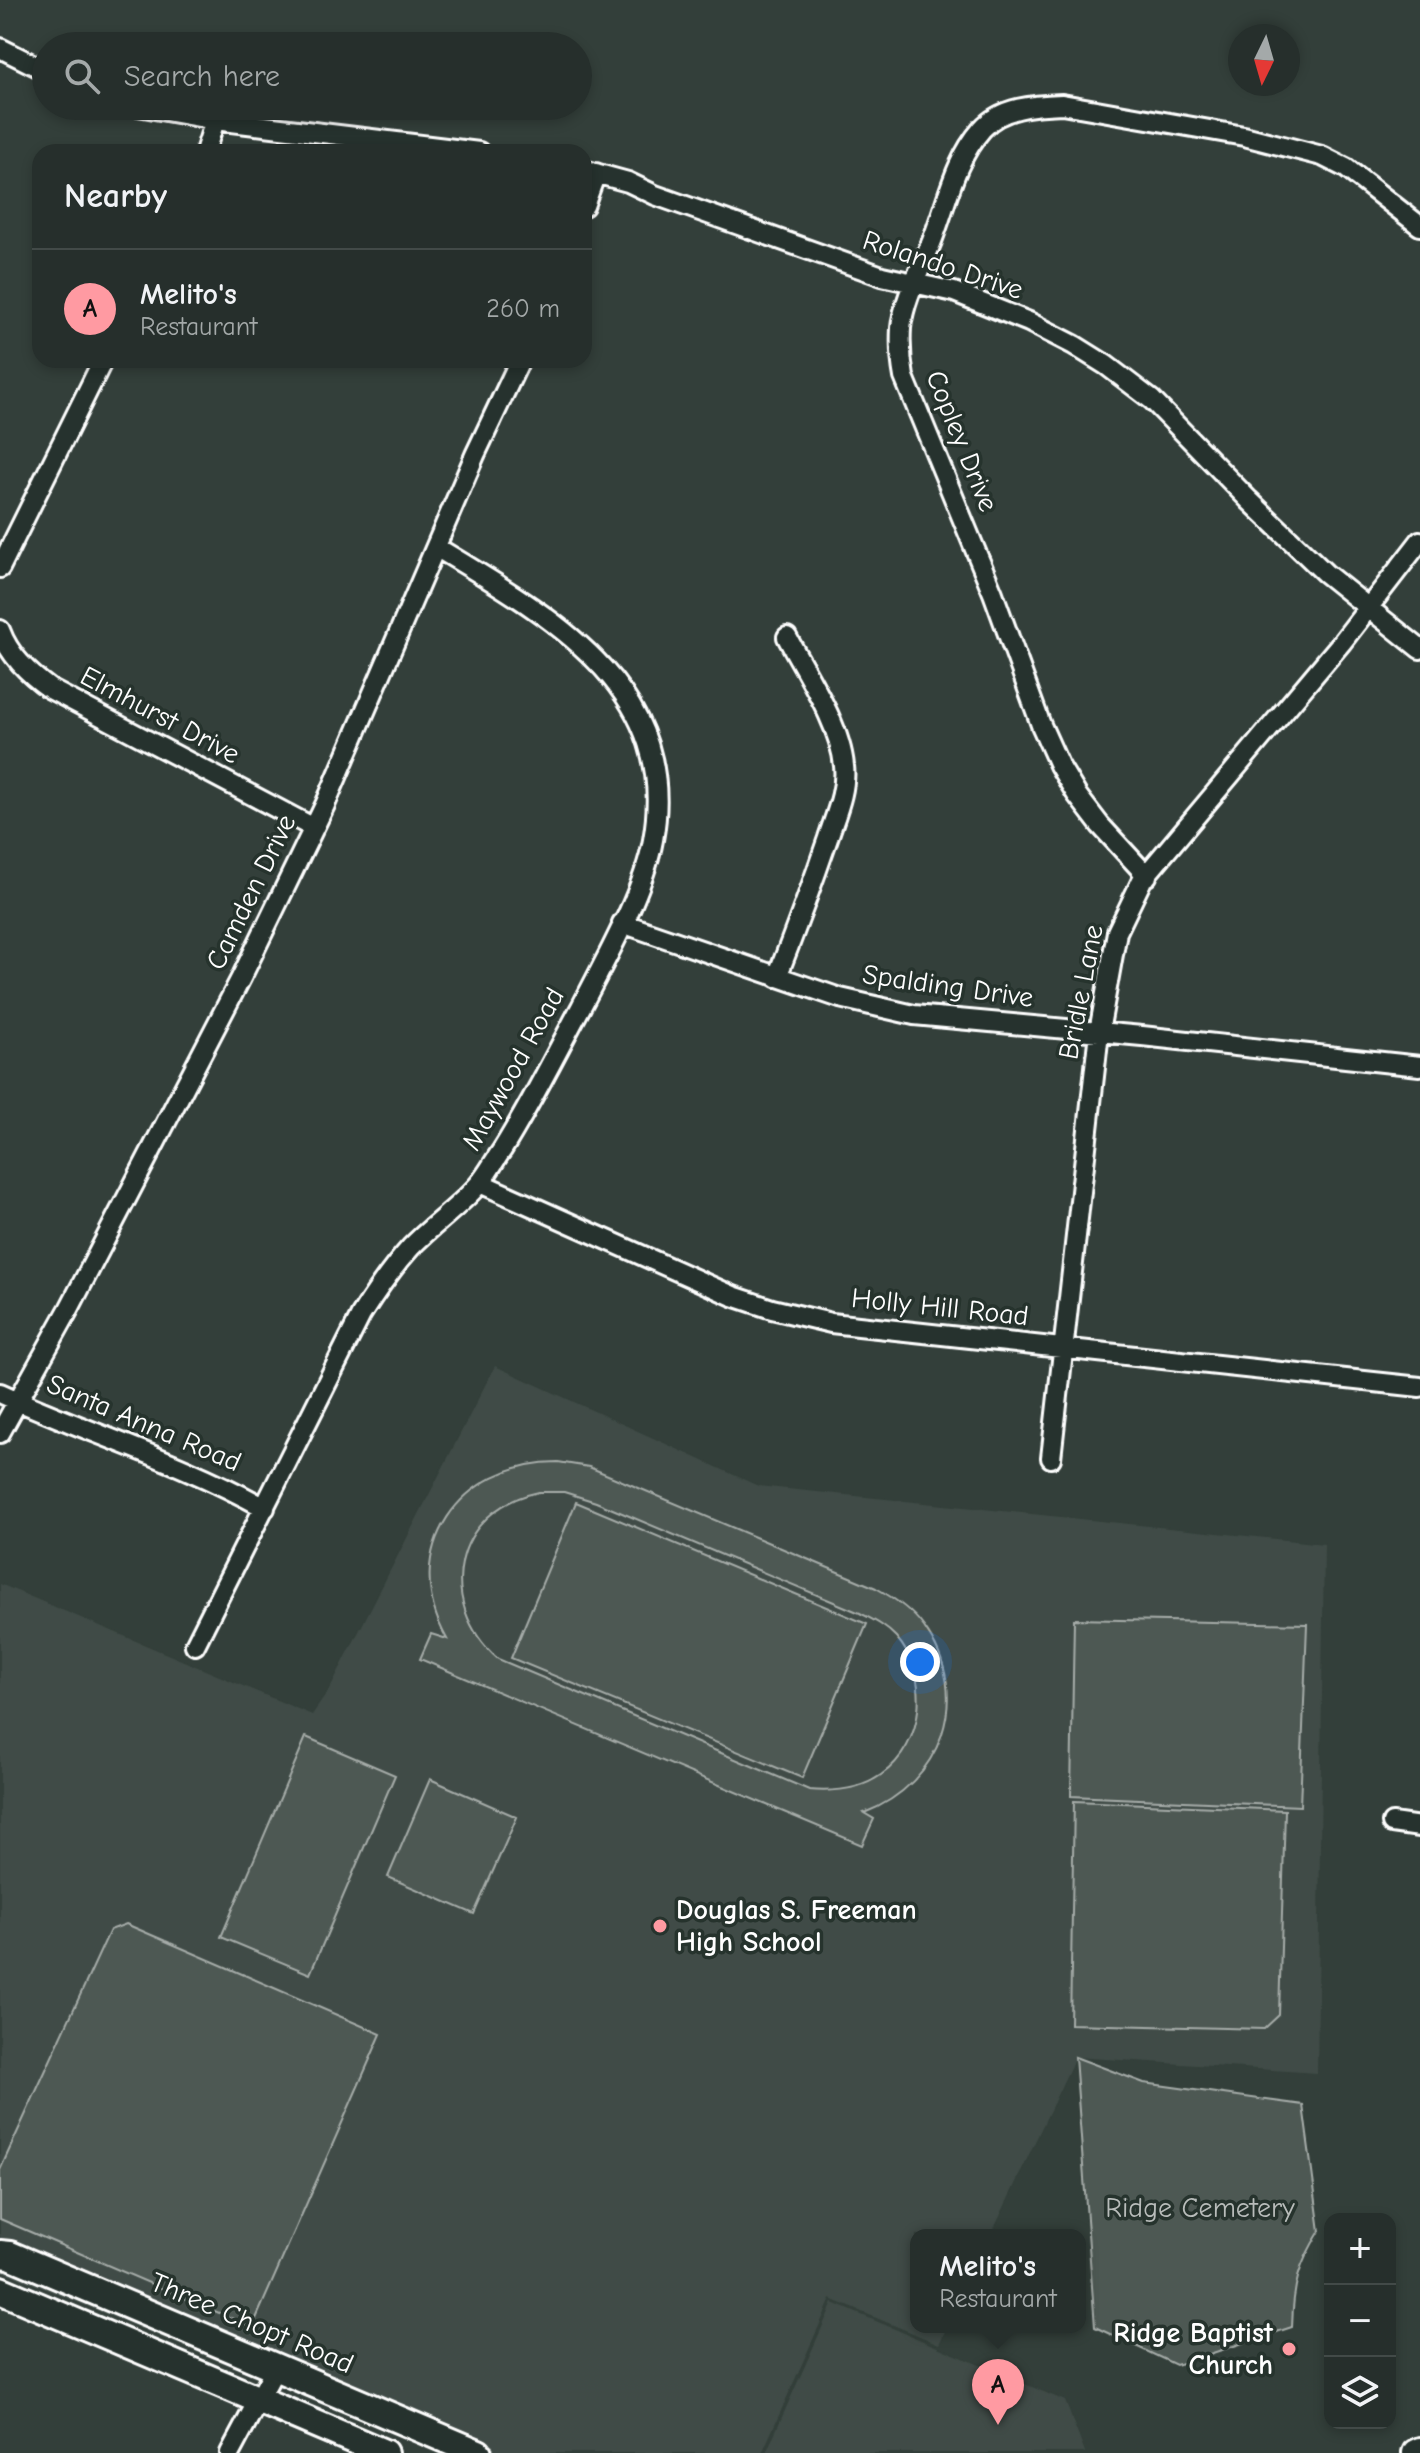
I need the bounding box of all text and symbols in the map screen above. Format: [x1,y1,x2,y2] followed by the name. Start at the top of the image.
[1228,24,1300,96] north arrow
[32,32,592,120] search box
[60,54,104,98] icon: search
[124,59,280,94] text: Search here
[64,176,167,216] text: Nearby
[859,224,1027,306] street label: Rolando Drive
[140,277,237,312] text: Melito's
[83,294,97,324] text: A
[486,294,560,324] text: 260 m
[140,312,257,342] text: Restaurant
[919,366,1005,516] street label: Copley Drive
[75,660,245,770] street label: Elmhurst Drive
[200,809,302,975] street label: Camden Drive
[1052,922,1110,1062] street label: Bridle Lane
[861,958,1035,1014] street label: Spalding Drive
[455,982,571,1156] street label: Maywood Road
[850,1282,1030,1332] street label: Holly Hill Road
[42,1368,246,1478] street label: Santa Anna Road
[900,1642,940,1682] your location
[676,1894,917,1958] place label: Douglas S. Freeman High School
[651,1917,669,1935] marker: Douglas S. Freeman High School
[1105,2192,1295,2224] park label: Ridge Cemetery
[1324,2213,1396,2429] map controls
[1324,2213,1396,2285] button: +
[910,2229,1086,2333] popup
[939,2249,1036,2284] text: Melito's
[146,2266,358,2380] street label: Three Chopt Road
[939,2284,1057,2314] text: Restaurant
[1324,2285,1396,2357] button: −
[1113,2317,1274,2381] place label: Ridge Baptist Church
[1280,2340,1298,2358] marker: Ridge Baptist Church
[1324,2357,1396,2429] button: layers
[972,2359,1024,2425] pin: A

